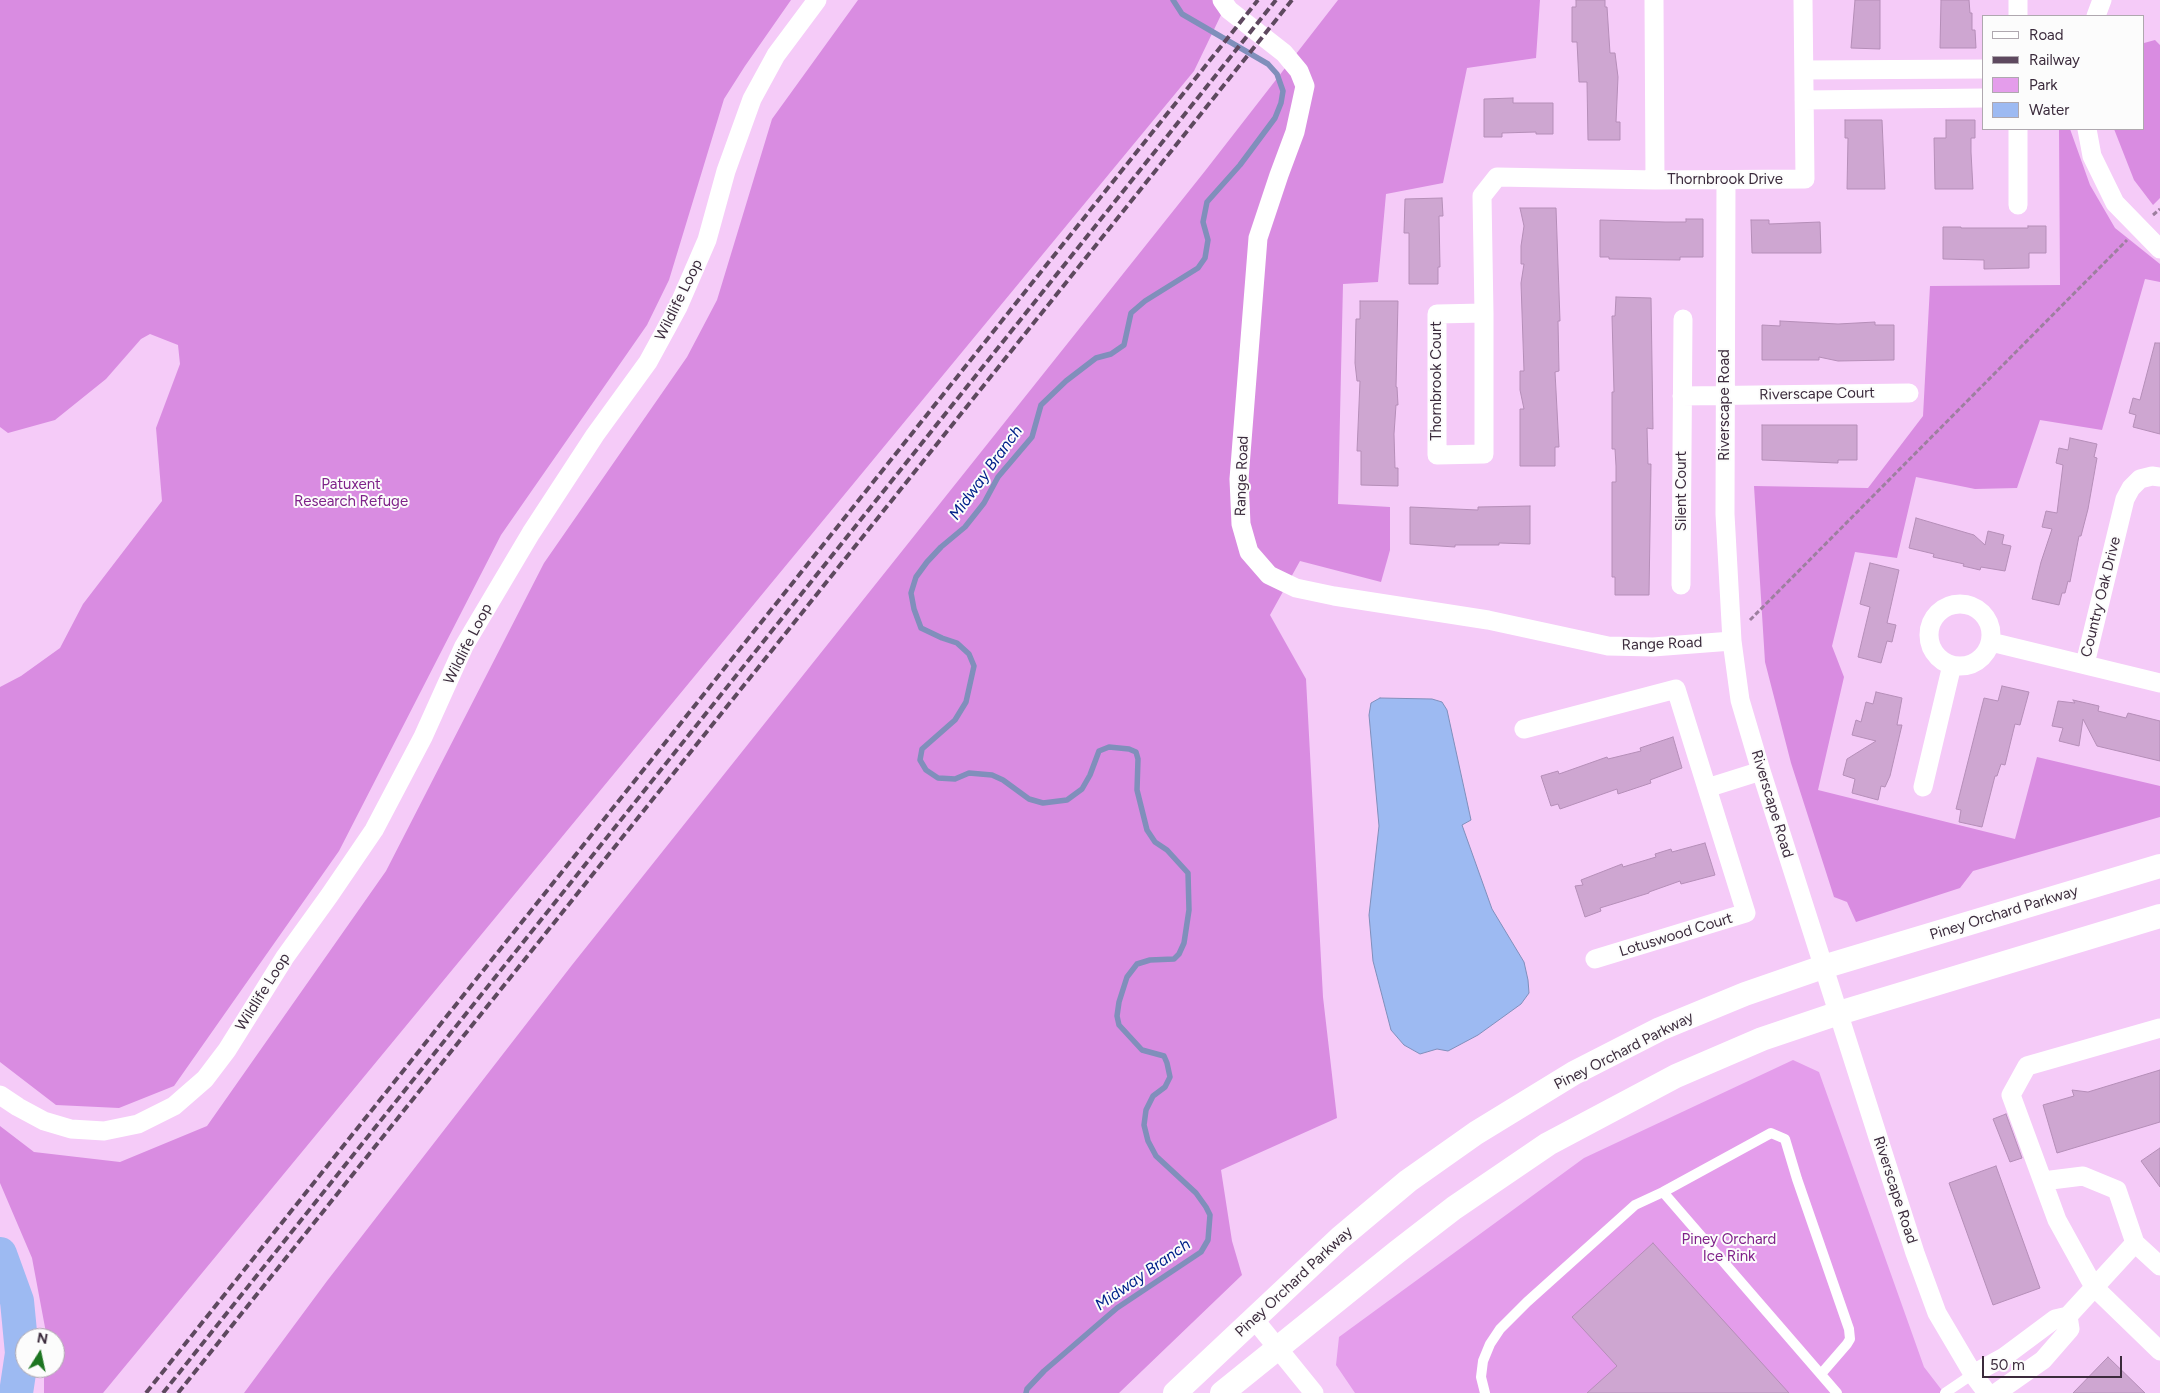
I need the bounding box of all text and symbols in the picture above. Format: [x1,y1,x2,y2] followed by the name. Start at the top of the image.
[1982,15,2145,130] legend
[2029,26,2064,44] text: Road
[2029,51,2080,69] text: Railway
[2029,76,2058,94] text: Park
[2029,101,2069,119] text: Water
[1667,171,1783,189] street label: Thornbrook Drive
[652,256,706,344] street label: Wildlife Loop
[1428,321,1446,441] street label: Thornbrook Court
[1716,349,1734,461] street label: Riverscape Road
[1759,384,1875,404] street label: Riverscape Court
[945,422,1027,524] water label: Midway Branch
[1232,435,1252,517] street label: Range Road
[1673,451,1691,531] street label: Silent Court
[294,476,408,511] park label: Patuxent Research Refuge
[2077,535,2125,659] street label: Country Oak Drive
[440,601,496,687] street label: Wildlife Loop
[1621,634,1703,654] street label: Range Road
[1747,748,1797,860] street label: Riverscape Road
[1928,882,2080,944] street label: Piney Orchard Parkway
[1617,909,1735,961] street label: Lotuswood Court
[232,950,294,1034] street label: Wildlife Loop
[1551,1008,1697,1094] street label: Piney Orchard Parkway
[1869,1134,1921,1246] street label: Riverscape Road
[1232,1223,1356,1341] street label: Piney Orchard Parkway
[1682,1231,1776,1266] park label: Piney Orchard Ice Rink
[1092,1235,1194,1315] water label: Midway Branch
[15,1328,65,1378] north arrow
[36,1329,49,1348] text: N
[1985,1346,2125,1378] scale bar
[1990,1356,2025,1374] text: 50 m

